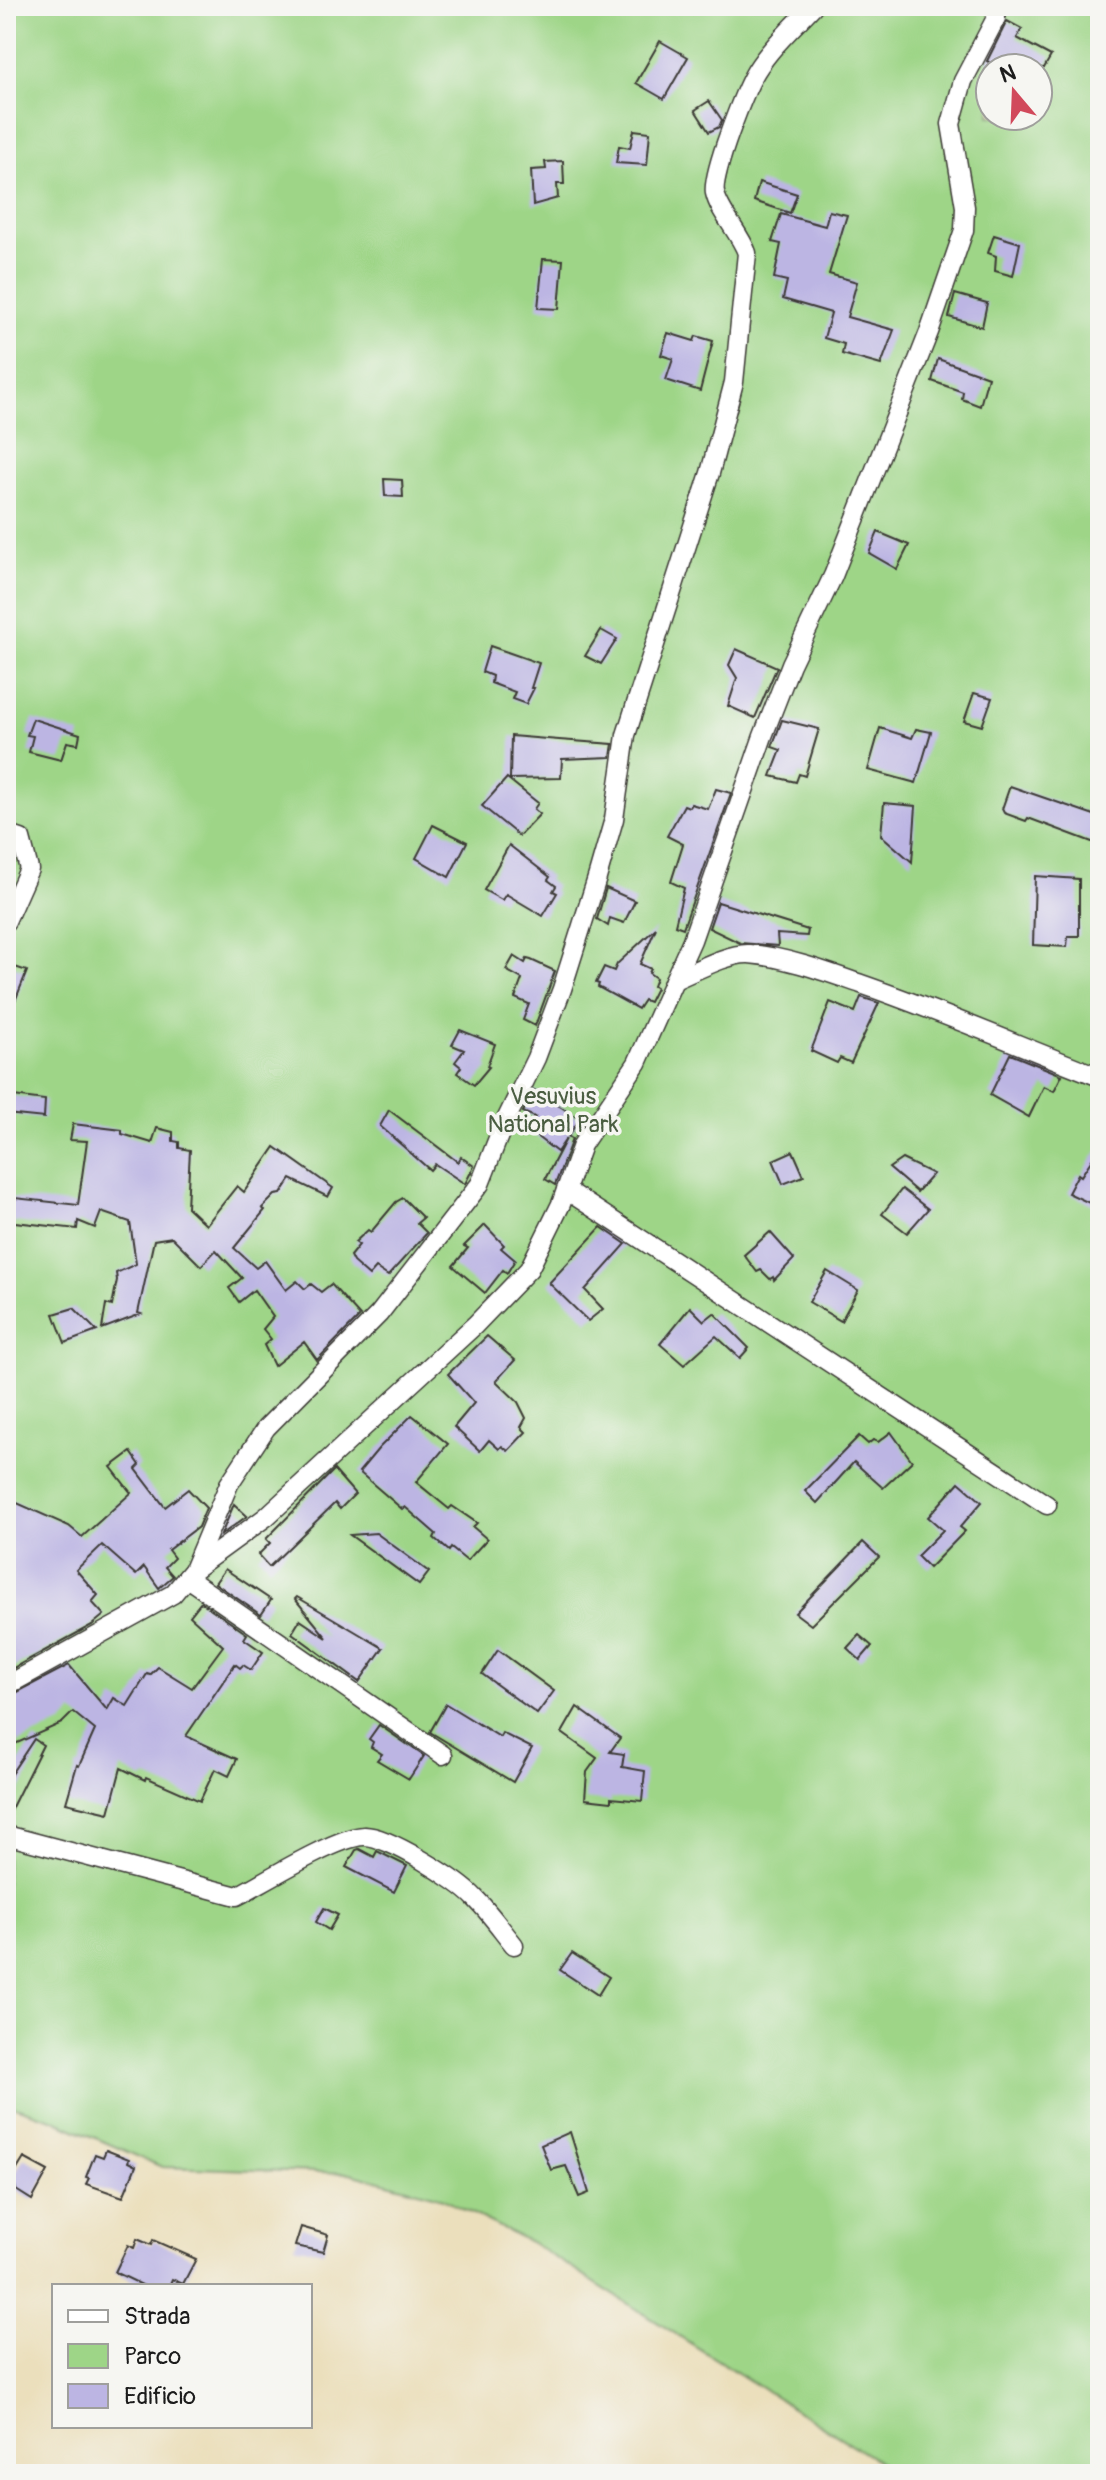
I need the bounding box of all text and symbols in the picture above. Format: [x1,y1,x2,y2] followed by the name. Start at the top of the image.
[974,52,1054,132] north arrow
[996,58,1020,90] text: N
[488,1082,618,1139] park label: Vesuvius National Park
[52,2284,312,2428] legend
[124,2302,190,2331] text: Strada
[124,2342,181,2371] text: Parco
[124,2382,196,2411] text: Edificio

